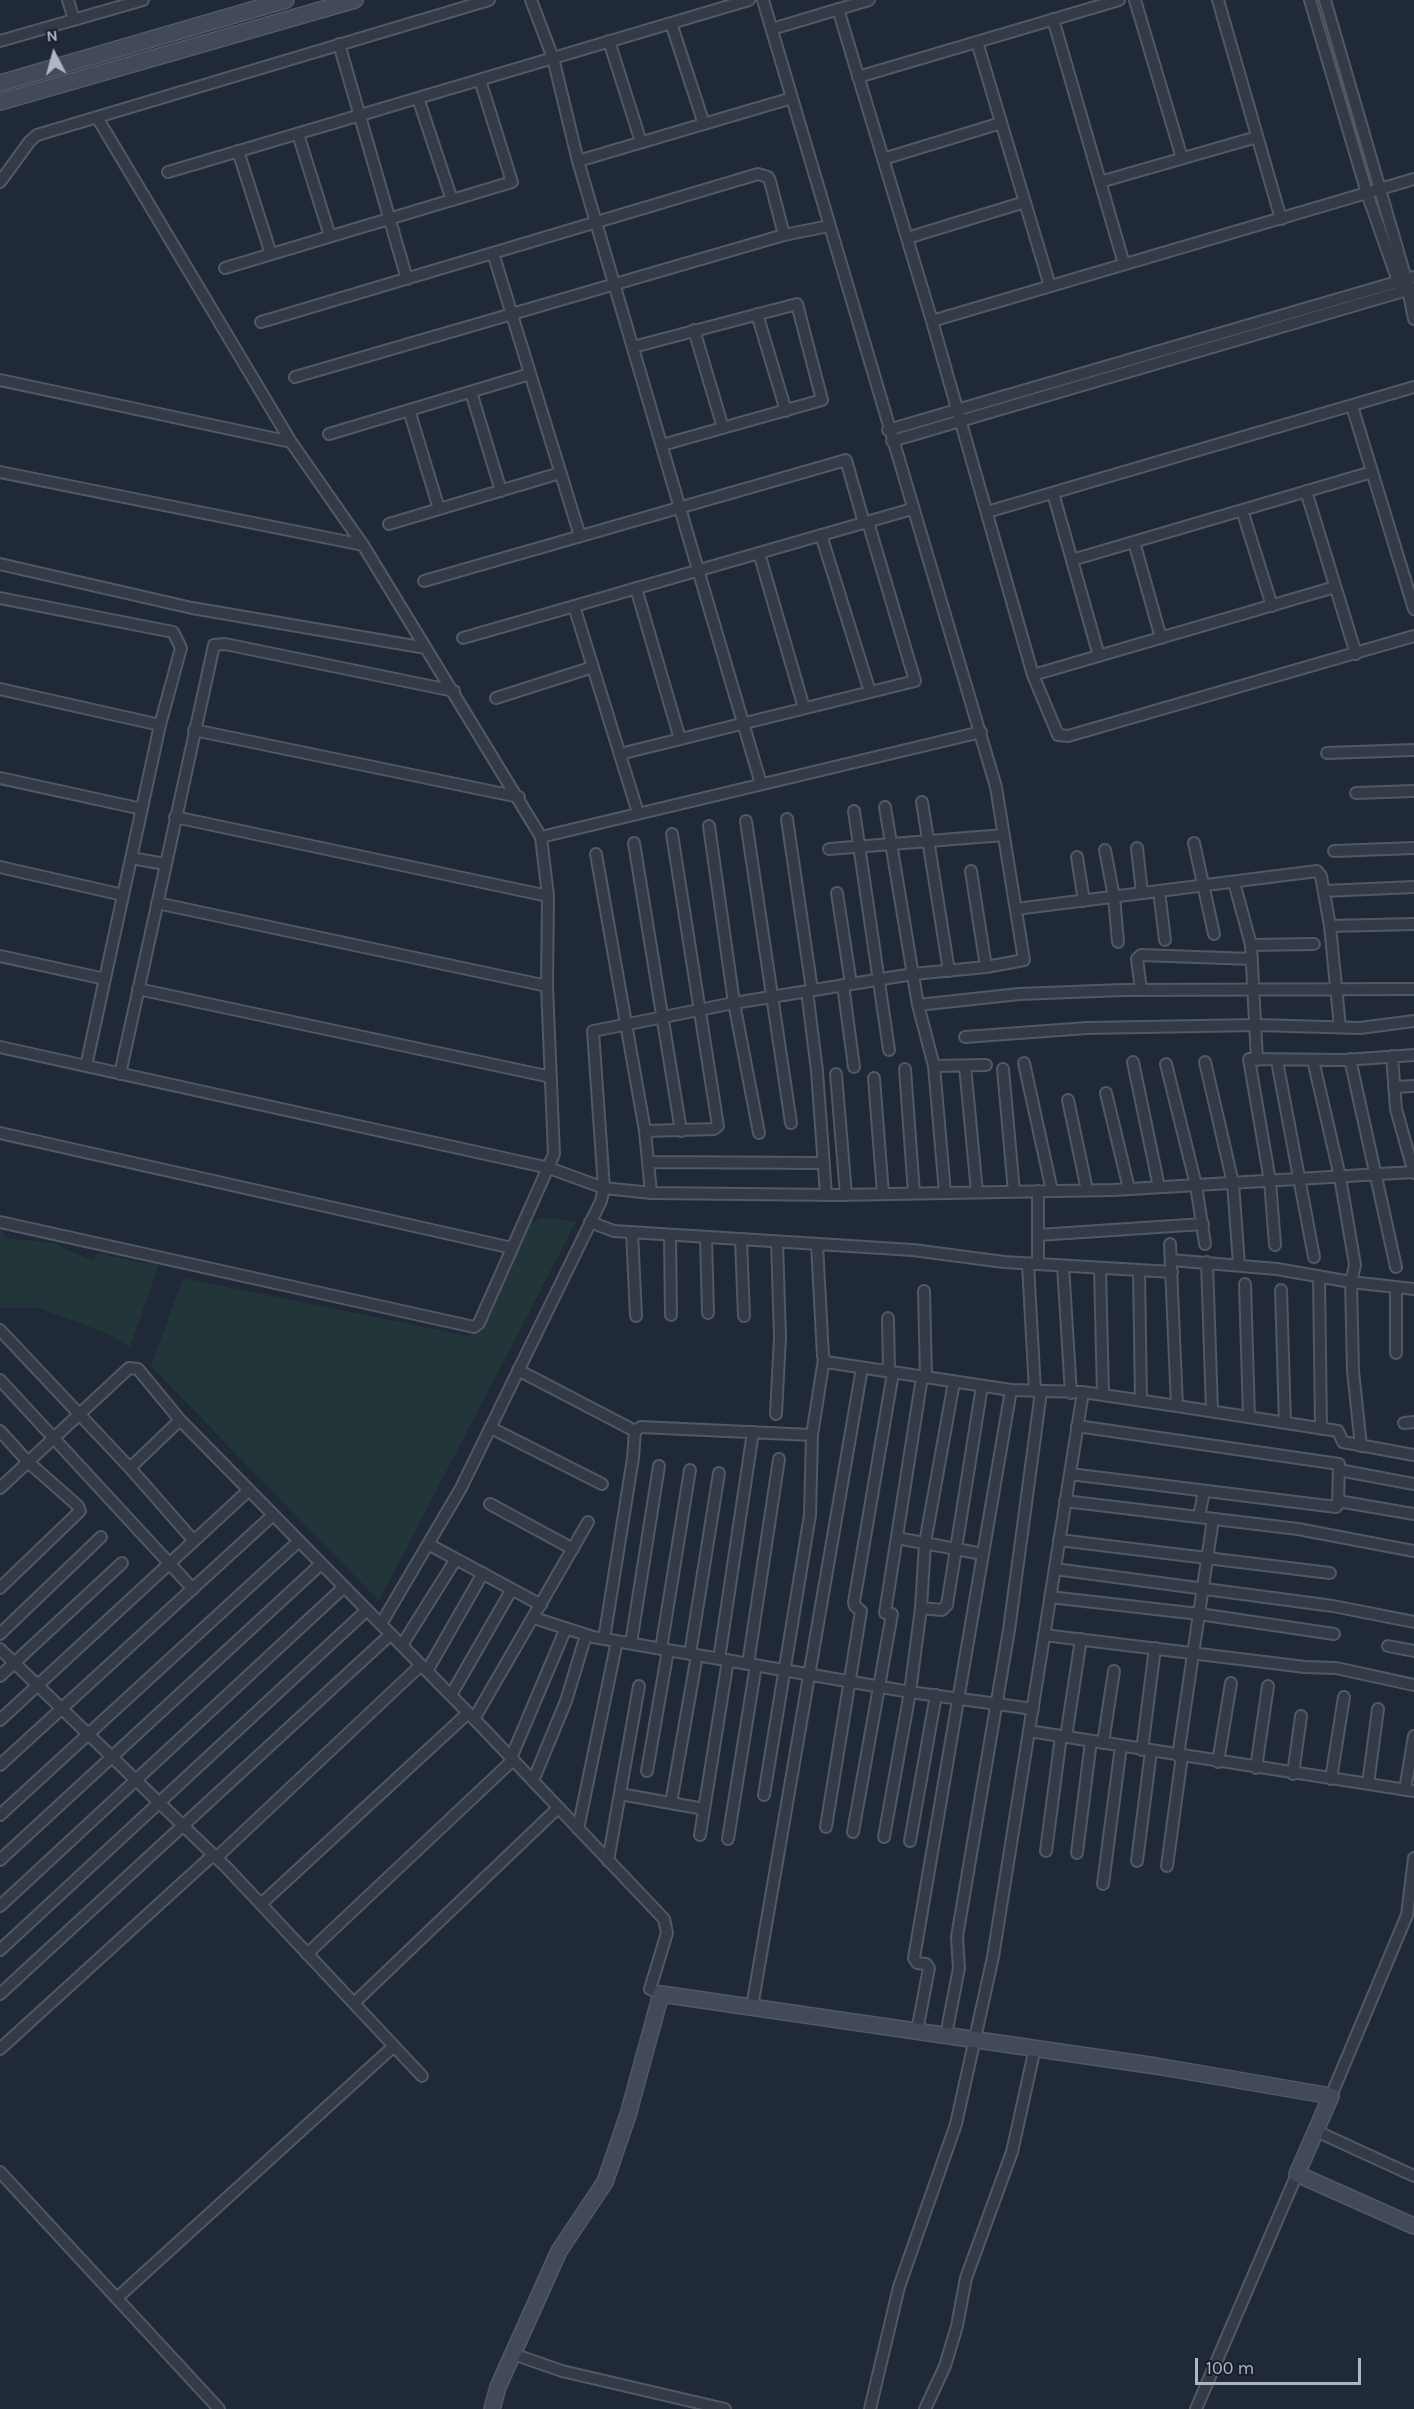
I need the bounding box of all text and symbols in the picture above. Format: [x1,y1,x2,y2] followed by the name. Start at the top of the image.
[24,24,84,84] north arrow
[45,26,59,46] text: N
[1198,2346,1364,2384] scale bar
[1206,2357,1254,2379] text: 100 m

